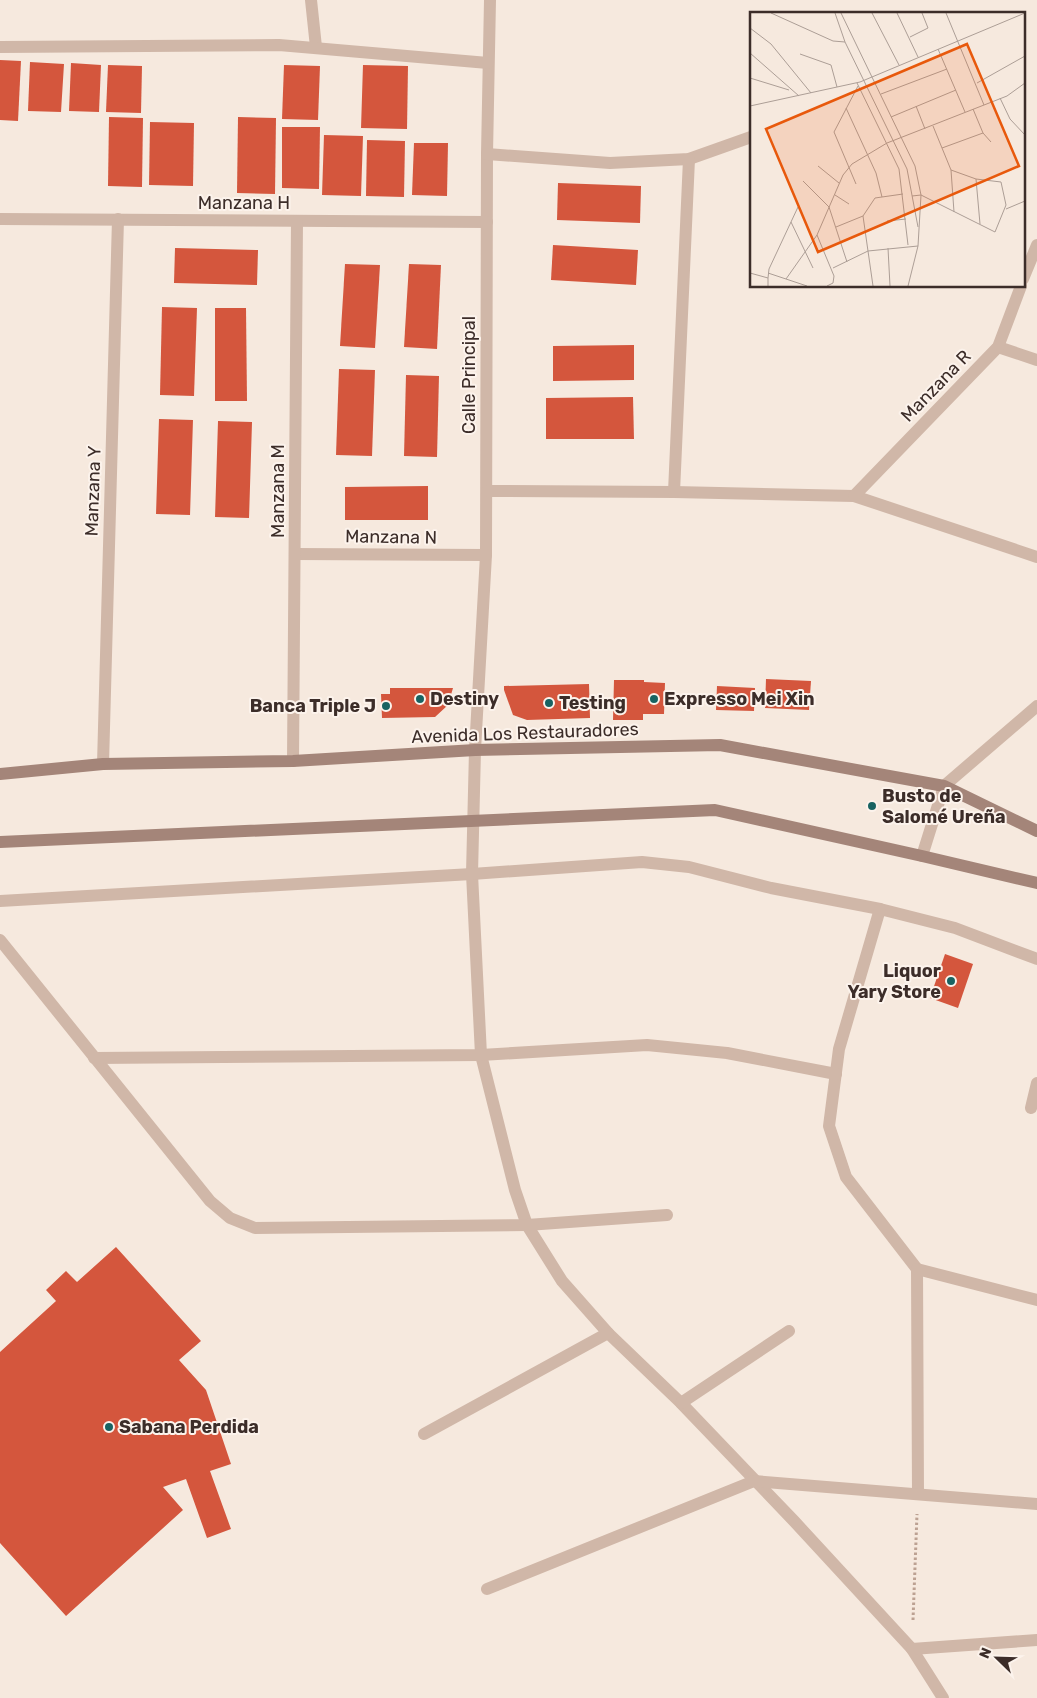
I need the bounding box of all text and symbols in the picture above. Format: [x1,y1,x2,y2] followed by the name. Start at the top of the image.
[750,12,1024,288] inset map
[198,192,290,214] street label: Manzana H
[458,316,480,434] street label: Calle Principal
[896,345,976,426] street label: Manzana R
[267,444,289,538] street label: Manzana M
[80,445,106,537] street label: Manzana Y
[345,525,437,549] street label: Manzana N
[430,688,499,710] place label: Destiny
[664,688,815,710] place label: Expresso Mei Xin
[559,692,626,714] place label: Testing
[414,693,426,705] marker: Destiny
[648,693,660,705] marker: Expresso Mei Xin
[250,695,376,717] place label: Banca Triple J
[543,697,555,709] marker: Testing
[380,700,392,712] marker: Banca Triple J
[411,718,639,748] street label: Avenida Los Restauradores
[882,785,1006,828] place label: Busto de Salomé Ureña
[866,800,878,812] marker: Busto de Salomé Ureña
[847,960,941,1003] place label: Liquor Yary Store
[945,975,957,987] marker: Liquor Yary Store
[119,1416,259,1438] place label: Sabana Perdida
[103,1421,115,1433] marker: Sabana Perdida
[972,1633,1022,1683] north arrow
[976,1645,995,1661] text: N

